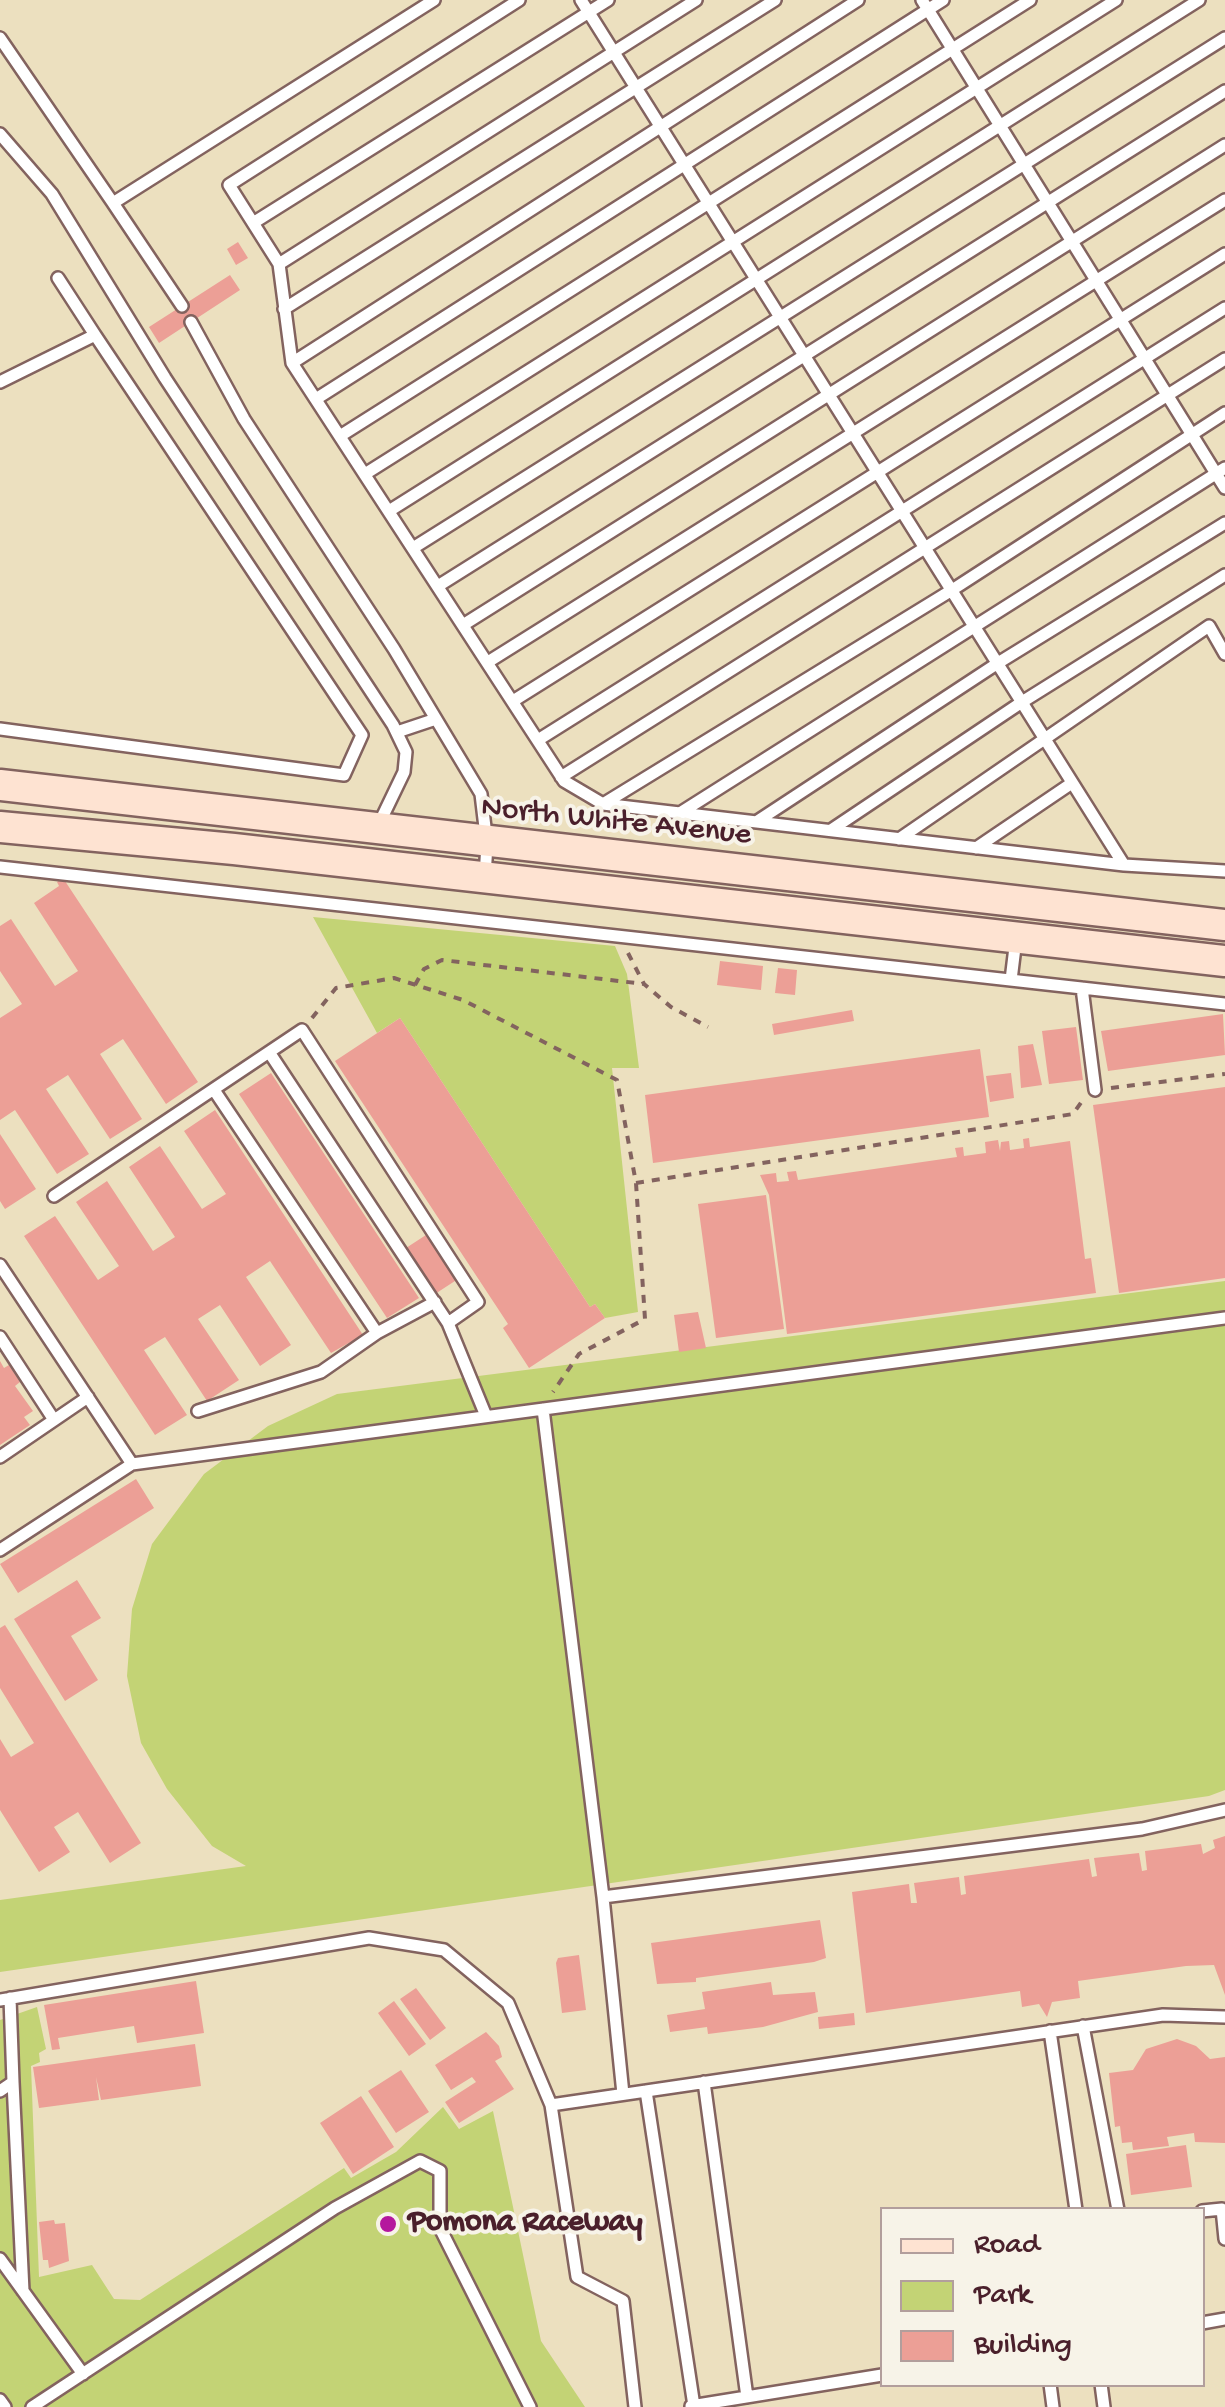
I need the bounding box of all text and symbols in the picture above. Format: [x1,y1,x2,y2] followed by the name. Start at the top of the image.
[479,790,753,856] street label: North White Avenue
[408,2205,642,2243] place label: Pomona Raceway
[880,2207,1205,2387] legend
[377,2213,399,2235] marker: Pomona Raceway
[974,2229,1040,2264] text: Road
[974,2279,1031,2314] text: Park
[974,2329,1072,2364] text: Building

